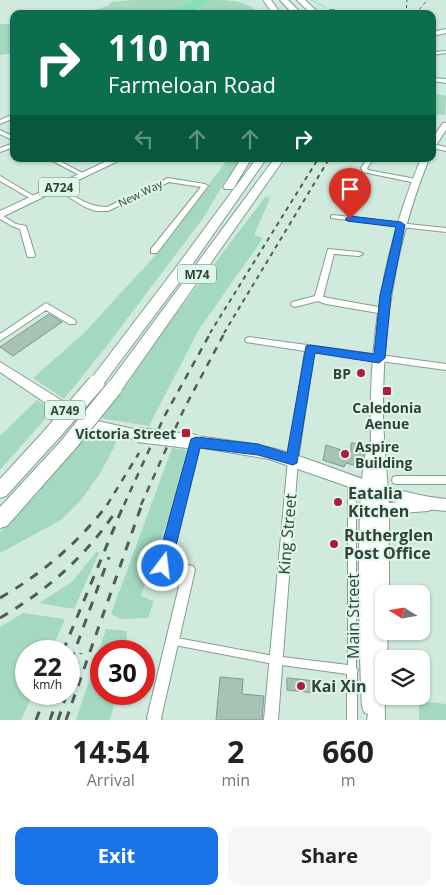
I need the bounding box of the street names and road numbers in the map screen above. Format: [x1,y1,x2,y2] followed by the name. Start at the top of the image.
[115,176,165,210] street label: New Way
[39,178,79,196] road number: A724
[178,264,216,284] road number: M74
[45,400,85,420] road number: A749
[273,492,302,575] street label: King Street
[342,573,364,659] street label: Main Street

